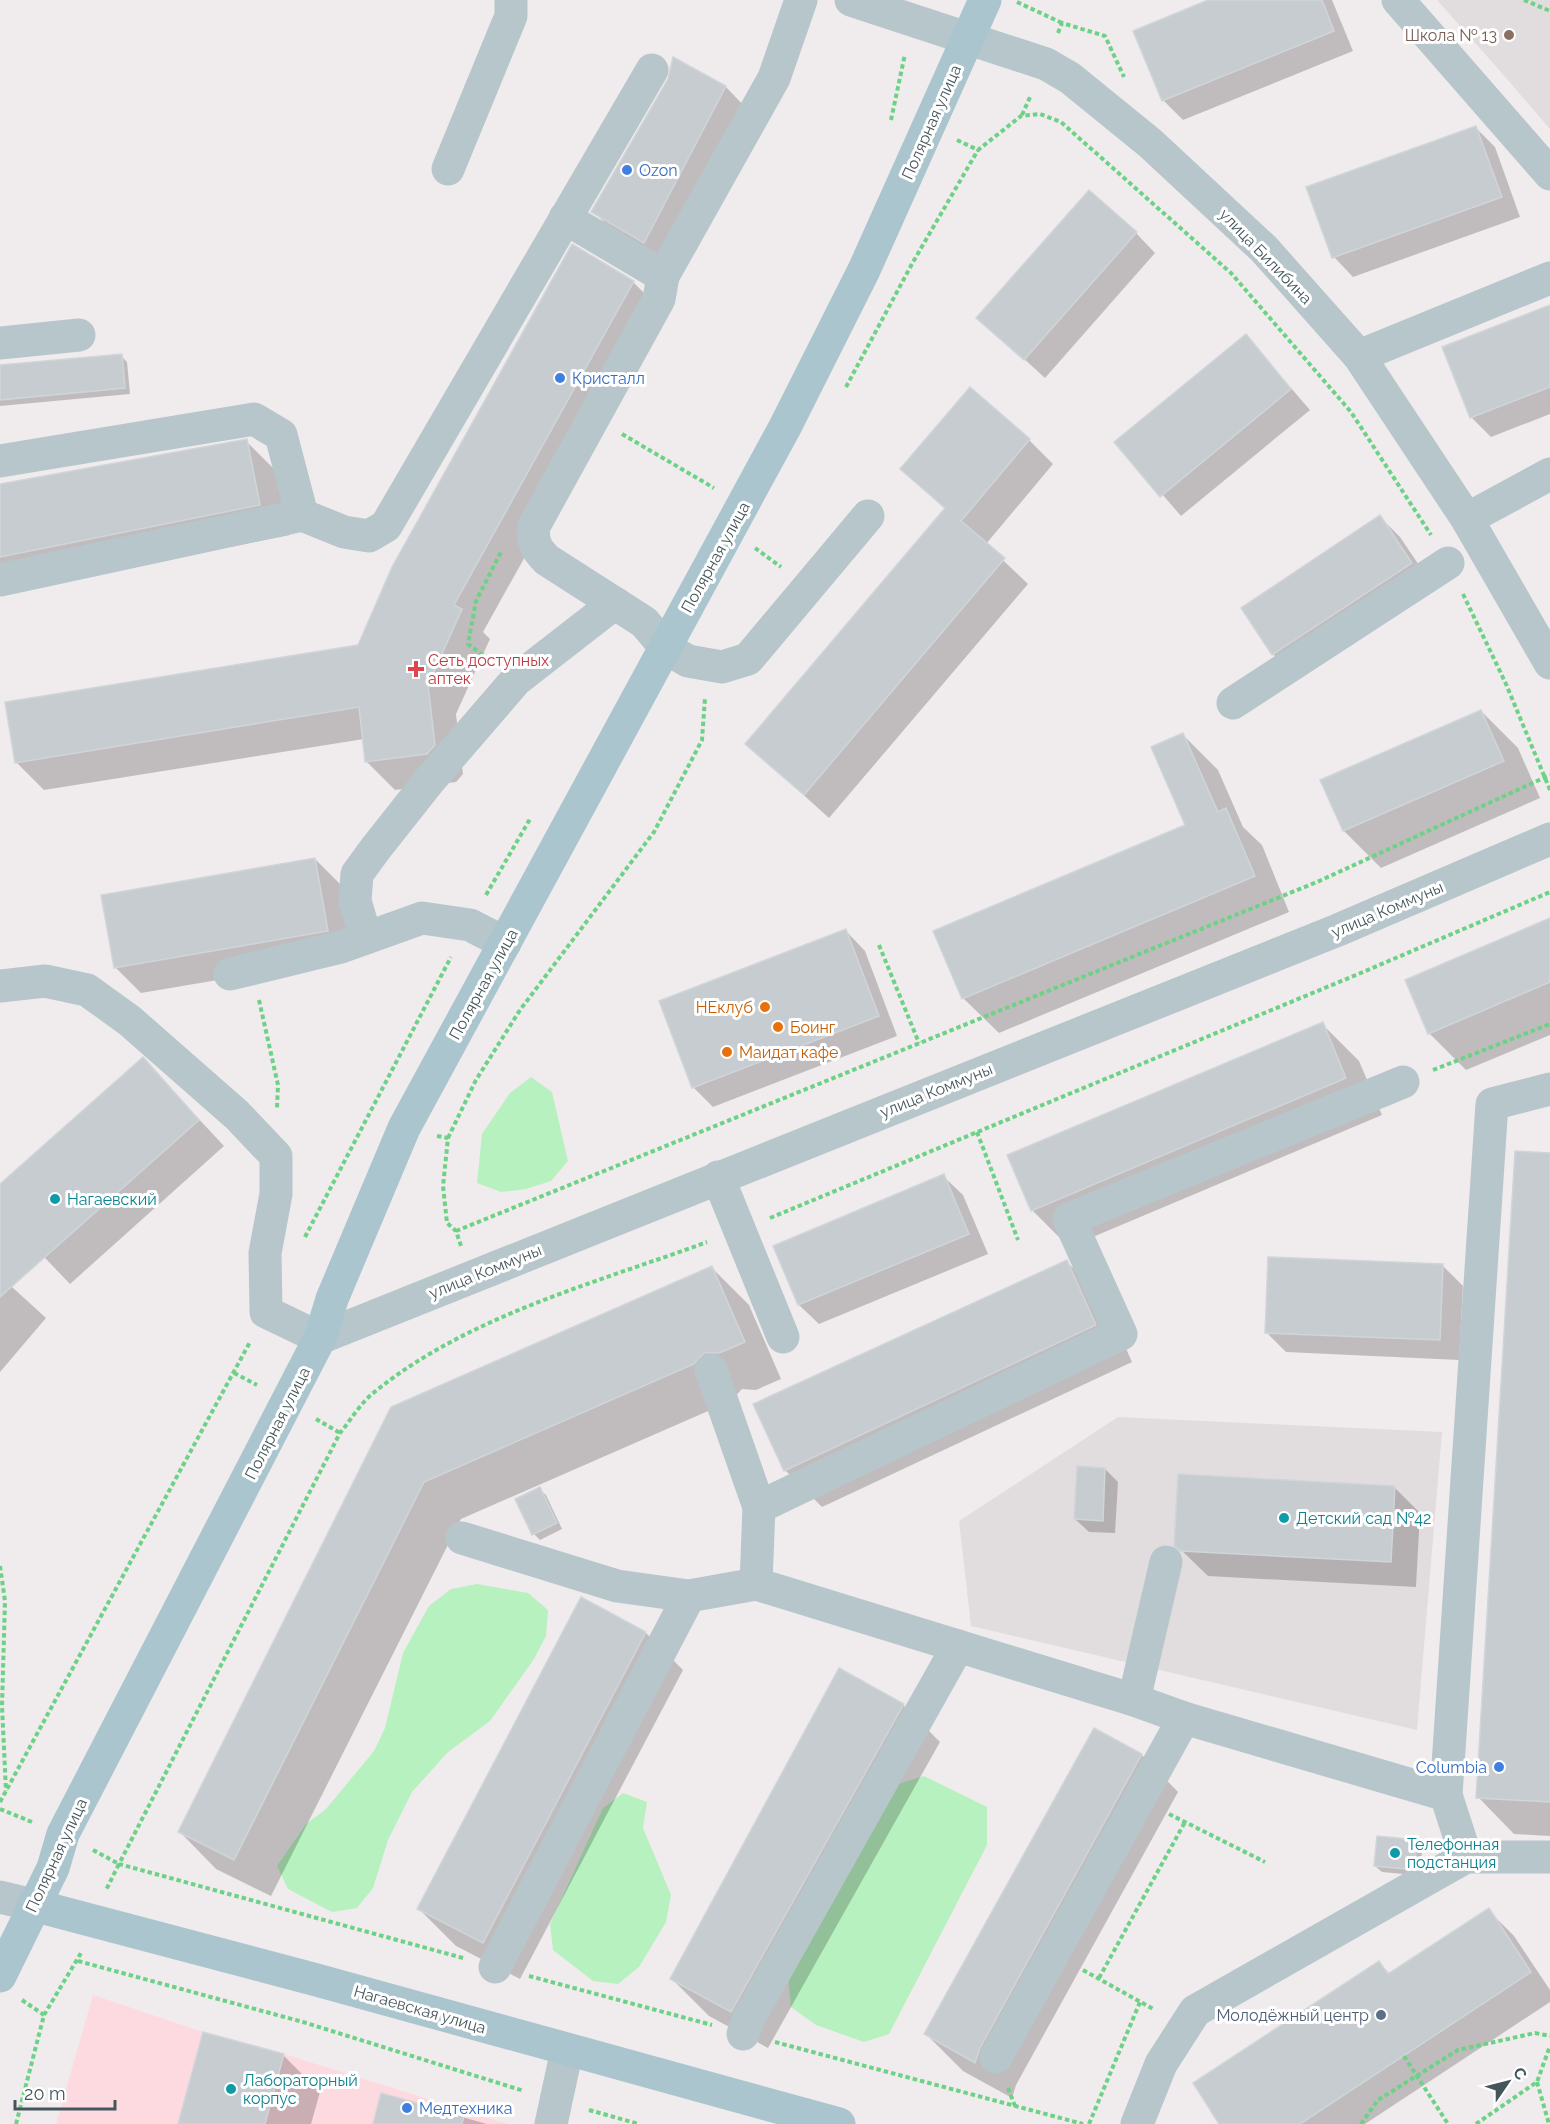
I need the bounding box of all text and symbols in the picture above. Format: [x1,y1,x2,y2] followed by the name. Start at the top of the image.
[1405,26,1497,45] place label: Школа № 13
[1502,28,1516,42] marker: Школа № 13
[898,62,965,182] street label: Полярная улица
[639,161,678,180] place label: Ozon
[620,163,634,177] marker: Ozon
[1215,205,1316,308] street label: улица Билибина
[572,369,645,388] place label: Кристалл
[553,371,567,385] marker: Кристалл
[677,499,754,616] street label: Полярная улица
[428,651,549,688] place label: Сеть доступных аптек
[409,662,423,676] marker: Сеть доступных аптек
[1328,877,1446,942] street label: улица Коммуны
[445,926,522,1043] street label: Полярная улица
[696,998,753,1017] place label: НЕклуб
[758,1000,772,1014] marker: НЕклуб
[790,1018,836,1037] place label: Боинг
[771,1020,785,1034] marker: Боинг
[739,1043,838,1062] place label: Маидат кафе
[720,1045,734,1059] marker: Маидат кафе
[877,1059,995,1122] street label: улица Коммуны
[67,1190,157,1209] place label: Нагаевский
[48,1192,62,1206] marker: Нагаевский
[426,1240,544,1303] street label: улица Коммуны
[241,1364,314,1483] street label: Полярная улица
[1296,1509,1431,1528] place label: Детский сад №42
[1277,1511,1291,1525] marker: Детский сад №42
[1416,1758,1487,1777] place label: Columbia
[1492,1760,1506,1774] marker: Columbia
[22,1795,91,1915] street label: Полярная улица
[1407,1835,1499,1872] place label: Телефонная подстанция
[1388,1846,1402,1860] marker: Телефонная подстанция
[352,1982,488,2037] street label: Нагаевская улица
[1216,2006,1369,2025] place label: Молодёжный центр
[1374,2008,1388,2022] marker: Молодёжный центр
[1478,2052,1538,2112] north arrow
[1509,2064,1531,2084] text: С
[243,2071,358,2108] place label: Лабораторный корпус
[15,2073,116,2111] scale bar
[224,2082,238,2096] marker: Лабораторный корпус
[24,2083,66,2104] text: 20 m
[419,2099,513,2118] place label: Медтехника
[400,2101,414,2115] marker: Медтехника

